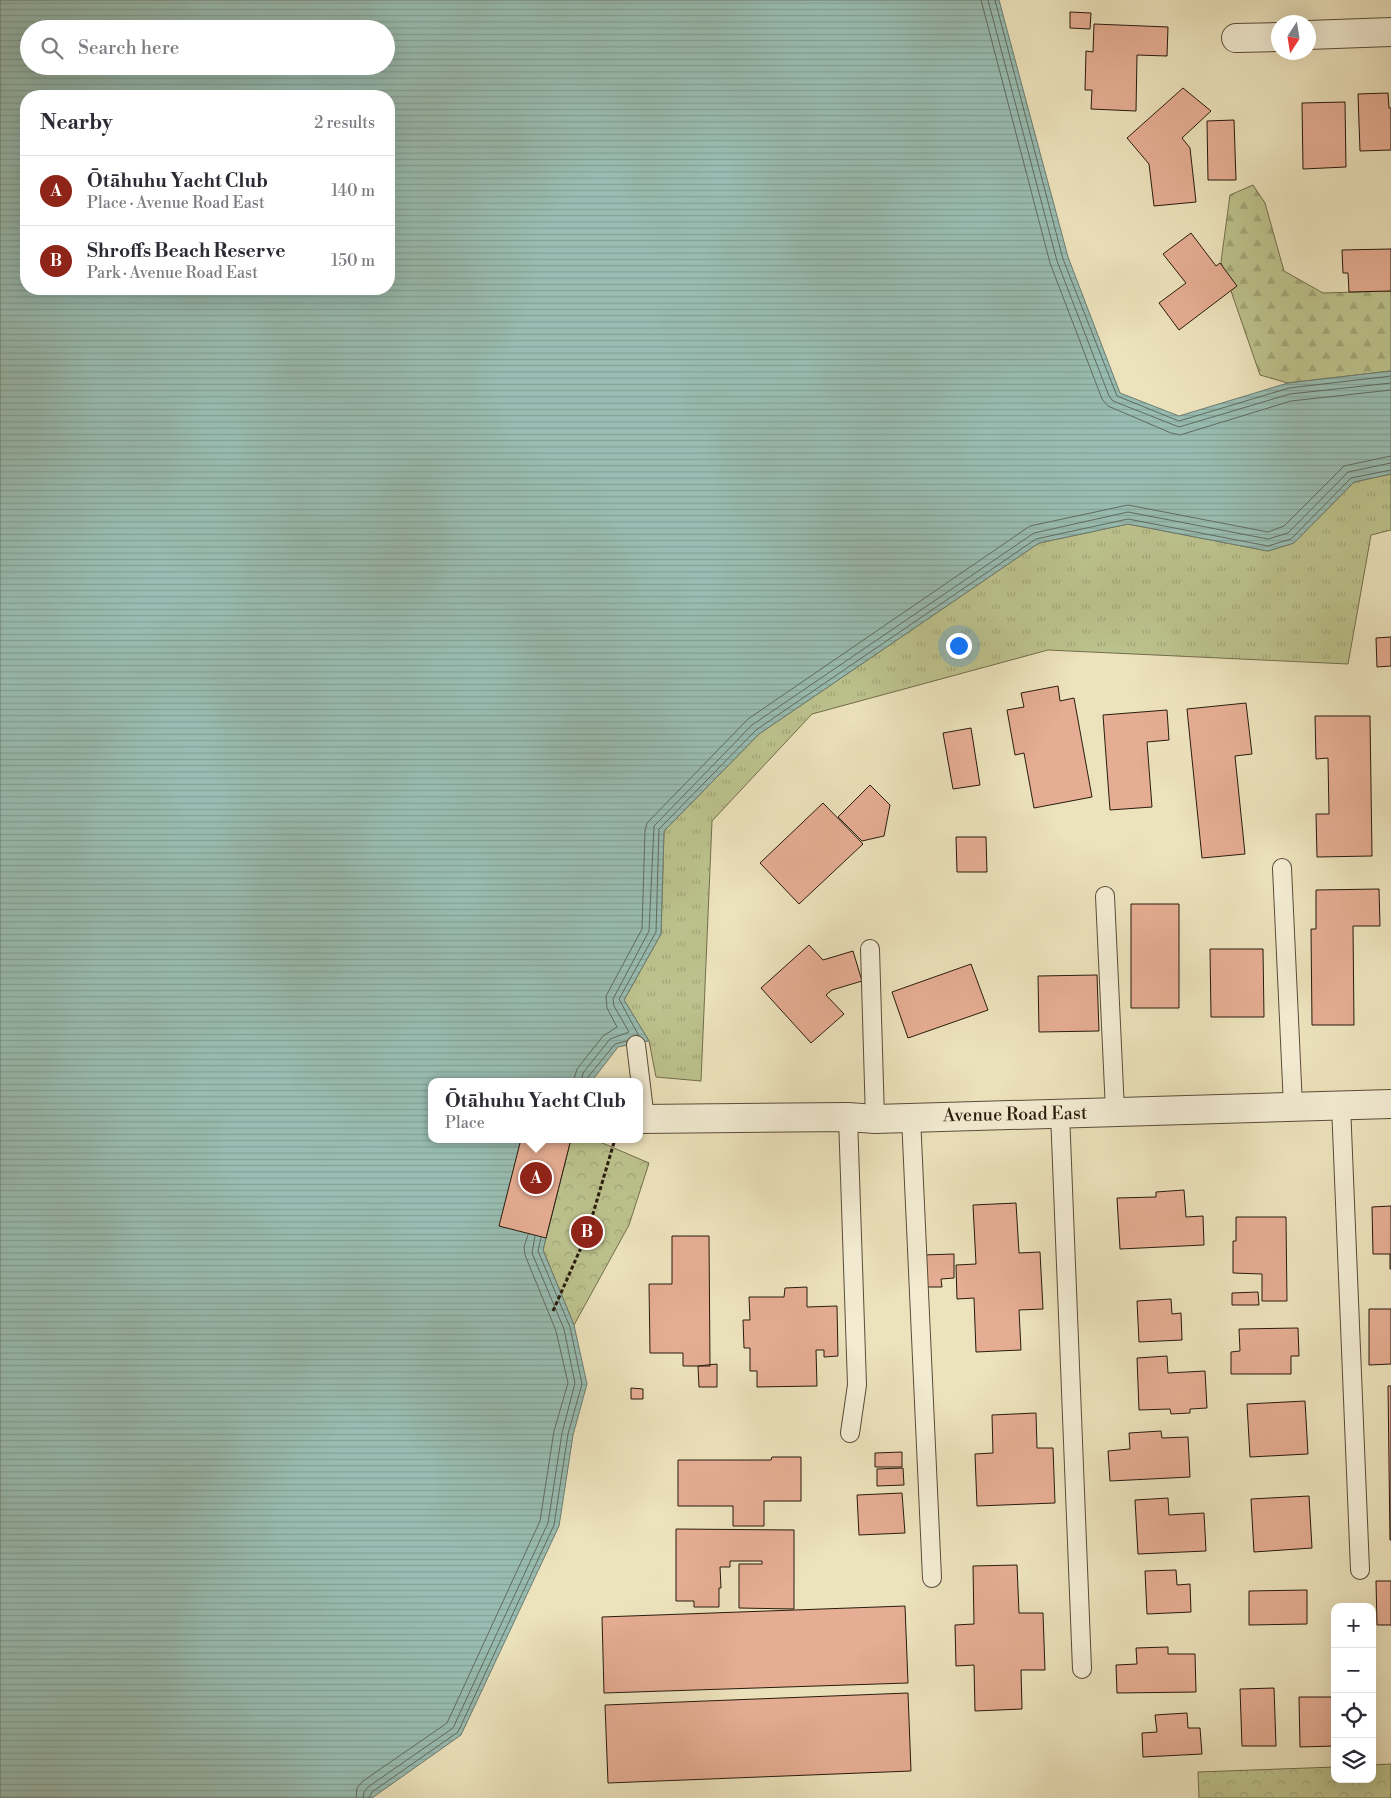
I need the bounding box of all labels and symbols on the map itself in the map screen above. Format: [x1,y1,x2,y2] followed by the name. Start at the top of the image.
[1271,15,1316,60] north arrow
[946,633,972,659] your location
[942,1102,1088,1127] street label: Avenue Road East
[520,1159,552,1197] pin: A
[571,1213,603,1251] pin: B

